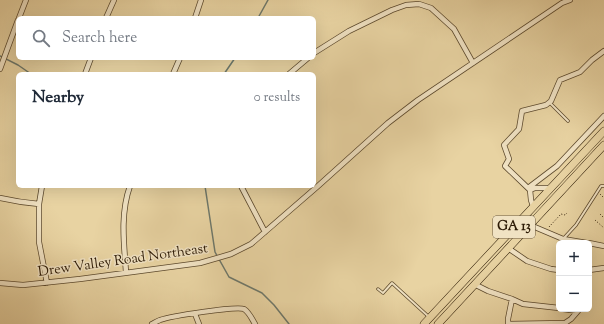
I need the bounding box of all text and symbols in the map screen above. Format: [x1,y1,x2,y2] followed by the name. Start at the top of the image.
[16,16,316,60] search box
[30,27,52,49] icon: search
[62,28,137,49] text: Search here
[32,86,84,110] text: Nearby
[254,89,300,107] text: 0 results
[493,216,535,238] road number: GA 13
[37,239,209,283] street label: Drew Valley Road Northeast
[556,240,592,312] map controls
[556,240,592,276] button: +
[556,276,592,312] button: −

